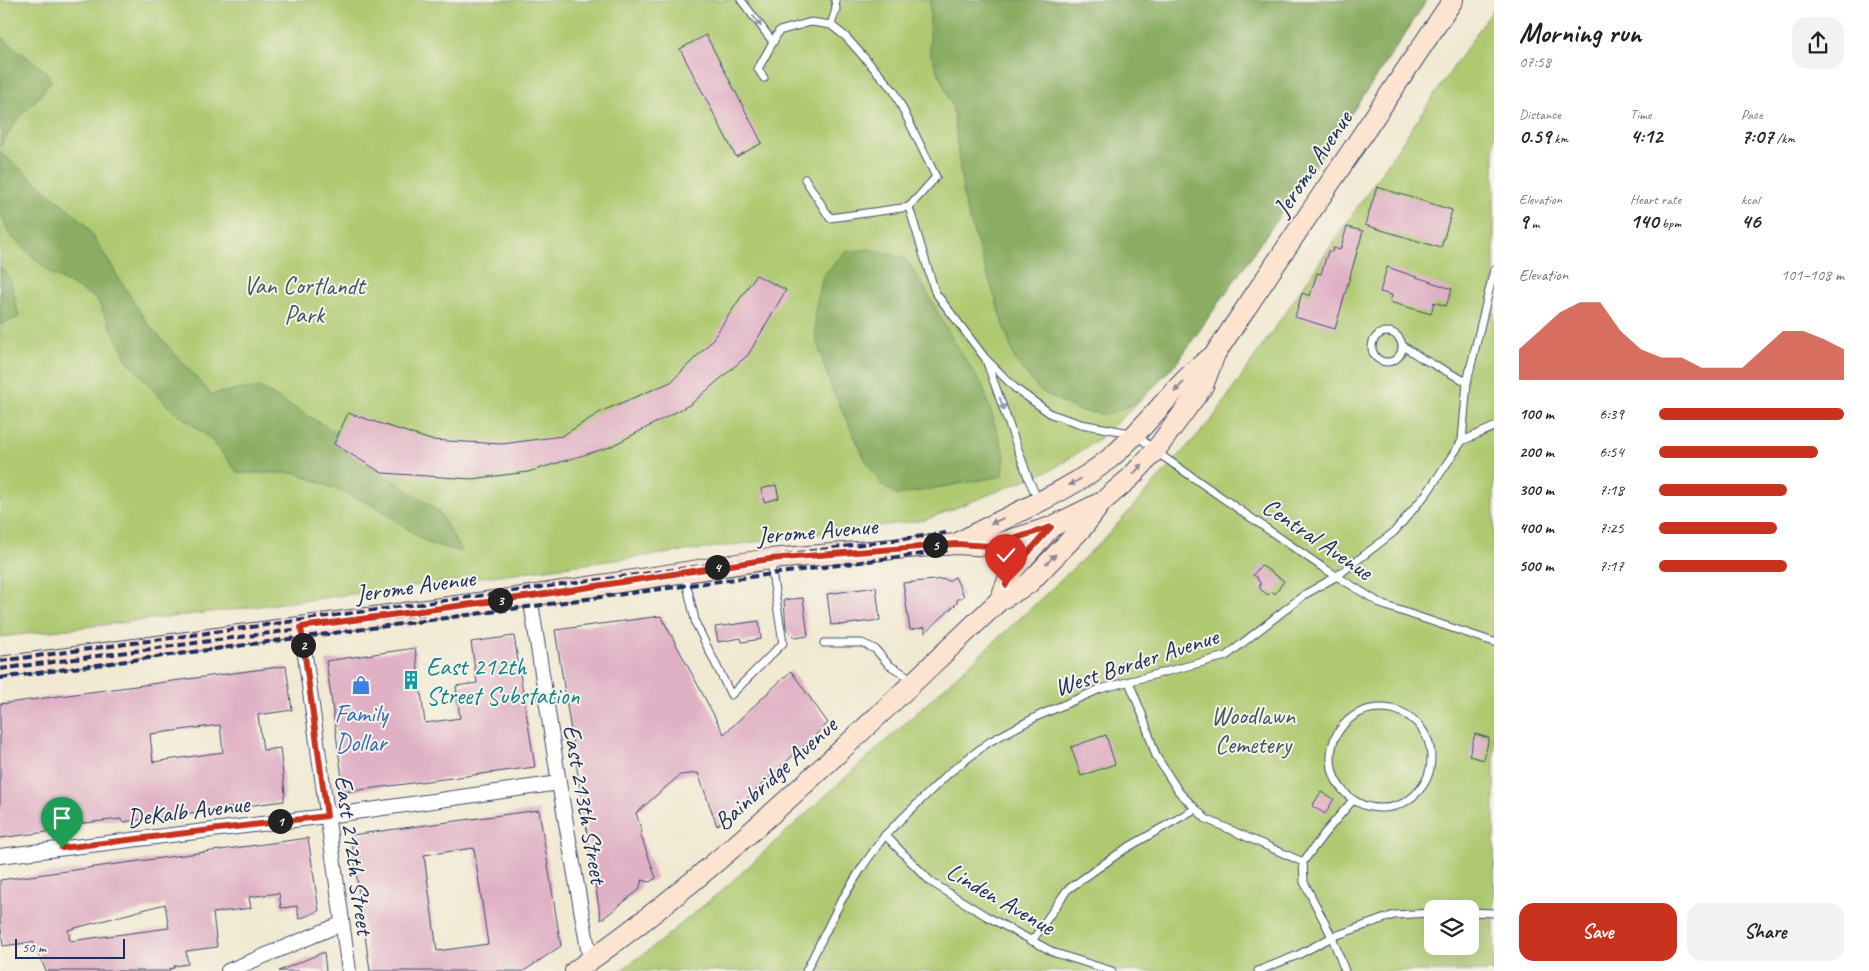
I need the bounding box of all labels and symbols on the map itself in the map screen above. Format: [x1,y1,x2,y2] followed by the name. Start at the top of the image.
[752,14,762,28] one-way arrow
[1265,103,1361,223] street label: Jerome Avenue
[243,270,367,331] park label: Van Cortlandt Park
[1173,381,1185,393] one-way arrow
[999,396,1006,411] one-way arrow
[1132,464,1144,476] one-way arrow
[1068,478,1083,486] one-way arrow
[1256,490,1380,588] street label: Central Avenue
[755,510,880,552] street label: Jerome Avenue
[990,518,1004,526] one-way arrow
[922,532,948,558] pin: 5
[985,534,1027,585] pin
[704,554,730,580] pin: 4
[1045,554,1057,566] one-way arrow
[352,562,479,610] street label: Jerome Avenue
[488,588,512,612] pin: 3
[1050,620,1224,704] street label: West Border Avenue
[290,632,316,658] pin: 2
[426,651,580,712] place label: East 212th Street Substation
[400,669,422,691] building icon: East 212th Street Substation
[350,674,372,696] shop icon: Family Dollar
[335,698,390,759] place label: Family Dollar
[1211,700,1296,761] park label: Woodlawn Cemetery
[707,709,845,837] street label: Bainbridge Avenue
[555,722,615,889] street label: East 213th Street
[327,773,381,939] street label: East 212th Street
[125,787,253,834] street label: DeKalb Avenue
[41,797,83,848] pin
[268,808,292,834] pin: 1
[941,855,1062,944] street label: Linden Avenue
[15,936,125,959] scale bar

